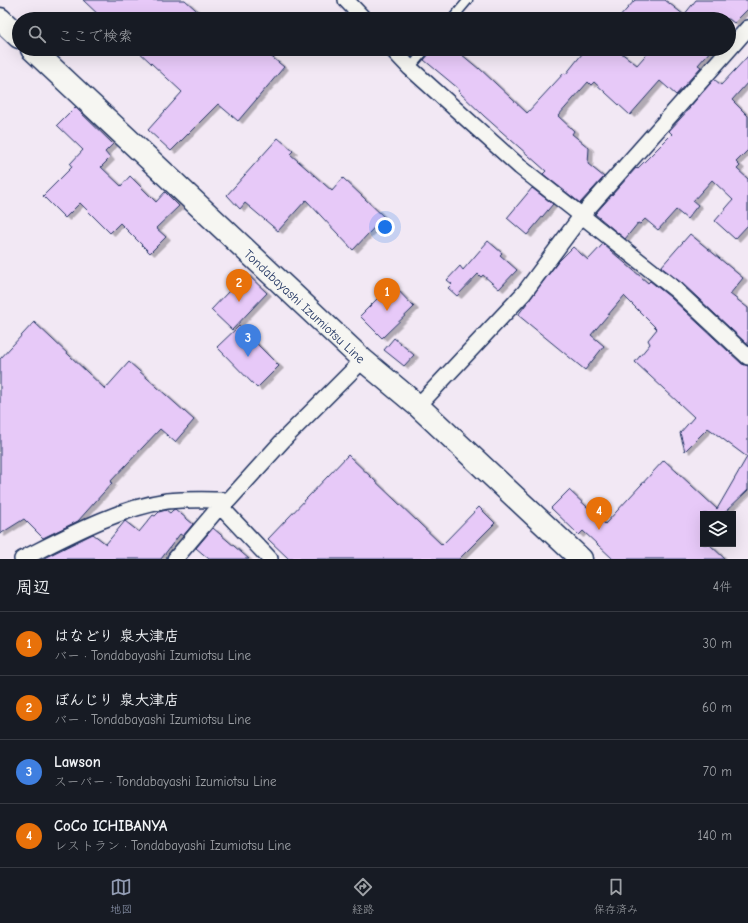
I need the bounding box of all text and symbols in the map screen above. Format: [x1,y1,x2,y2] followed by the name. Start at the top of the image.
[12,12,736,56] search box
[26,23,48,45] icon: search
[58,27,133,45] text: ここで検索
[375,217,395,237] your location
[241,246,369,367] street label: Tondabayashi Izumiotsu Line
[226,269,252,302] pin: 2
[374,278,400,311] pin: 1
[235,324,261,357] pin: 3
[586,497,612,530] pin: 4
[700,511,736,547] map controls
[700,511,736,547] button: layers
[16,578,50,597] text: 周辺
[713,579,732,594] text: 4件
[54,627,179,645] text: はなどり 泉大津店
[26,636,32,651] text: 1
[702,636,732,651] text: 30 m
[54,648,251,663] text: バー · Tondabayashi Izumiotsu Line
[54,691,179,709] text: ぼんじり 泉大津店
[26,700,32,715] text: 2
[702,700,732,715] text: 60 m
[54,712,251,727] text: バー · Tondabayashi Izumiotsu Line
[54,753,101,771] text: Lawson
[26,764,32,779] text: 3
[703,764,732,779] text: 70 m
[54,774,276,789] text: スーパー · Tondabayashi Izumiotsu Line
[54,817,167,835] text: CoCo ICHIBANYA
[26,828,32,843] text: 4
[698,828,732,843] text: 140 m
[54,838,291,853] text: レストラン · Tondabayashi Izumiotsu Line
[110,876,132,916] tab: 地図
[352,876,374,916] tab: 経路
[594,876,638,916] tab: 保存済み

